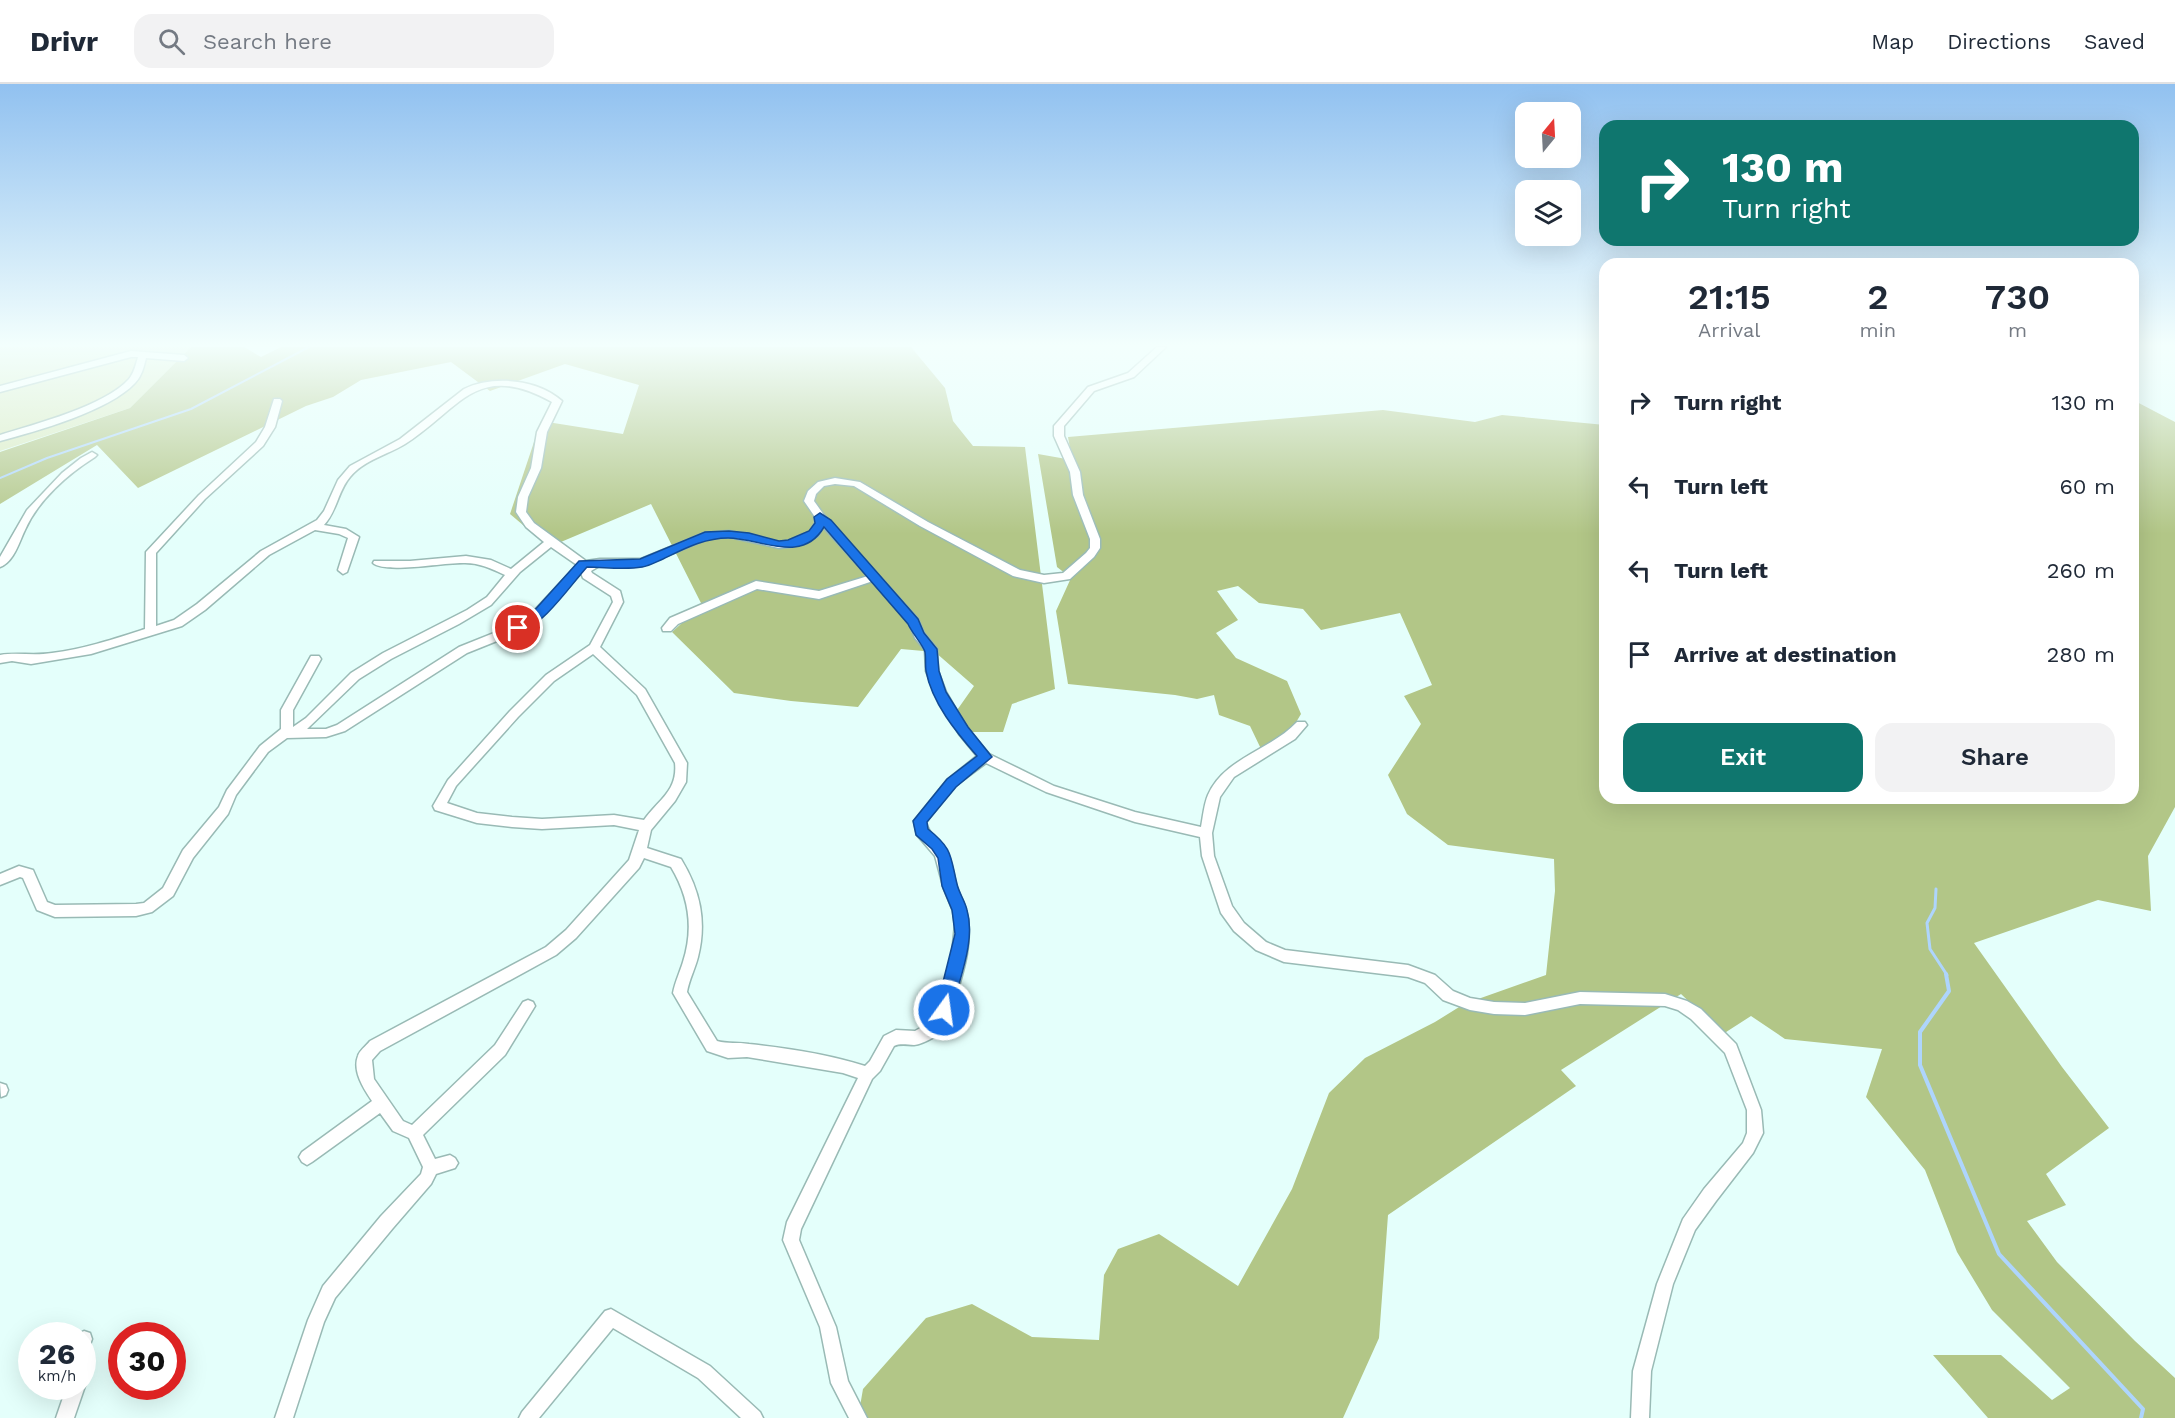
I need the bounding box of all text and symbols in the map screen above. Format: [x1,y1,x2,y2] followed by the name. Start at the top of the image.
[134,14,554,68] search box
[30,25,98,58] text: Drivr
[155,25,188,58] icon: search
[203,29,332,54] text: Search here
[1871,29,1914,54] text: Map
[1947,29,2051,54] text: Directions
[2084,29,2145,54] text: Saved
[1515,102,1581,168] north arrow
[1515,102,1581,246] map controls
[1722,143,1844,192] text: 130 m
[1623,144,1701,222] icon: right
[1515,180,1581,246] button: layers
[1722,193,1851,225] text: Turn right
[1688,276,1771,318] text: 21:15
[1867,276,1888,318] text: 2
[1985,276,2050,318] text: 730
[1698,318,1760,342] text: Arrival
[1859,318,1896,342] text: min
[2008,318,2027,342] text: m
[1623,386,1656,419] icon: right
[1674,390,1781,415] text: Turn right
[2051,390,2115,415] text: 130 m
[1623,470,1656,503] icon: left
[1674,474,1768,499] text: Turn left
[2059,474,2115,499] text: 60 m
[1623,554,1656,587] icon: left
[1674,558,1768,583] text: Turn left
[2047,558,2115,583] text: 260 m
[492,602,543,653] pin
[501,611,534,644] icon: arrive
[1623,638,1656,671] icon: arrive
[1674,642,1897,667] text: Arrive at destination
[2046,642,2115,667] text: 280 m
[1623,723,1863,792] button: Exit
[1875,723,2115,792] button: Share
[912,978,976,1042] position arrow
[108,1322,186,1400] speed limit sign: 30
[39,1336,75,1371] text: 26
[38,1367,76,1385] text: km/h

